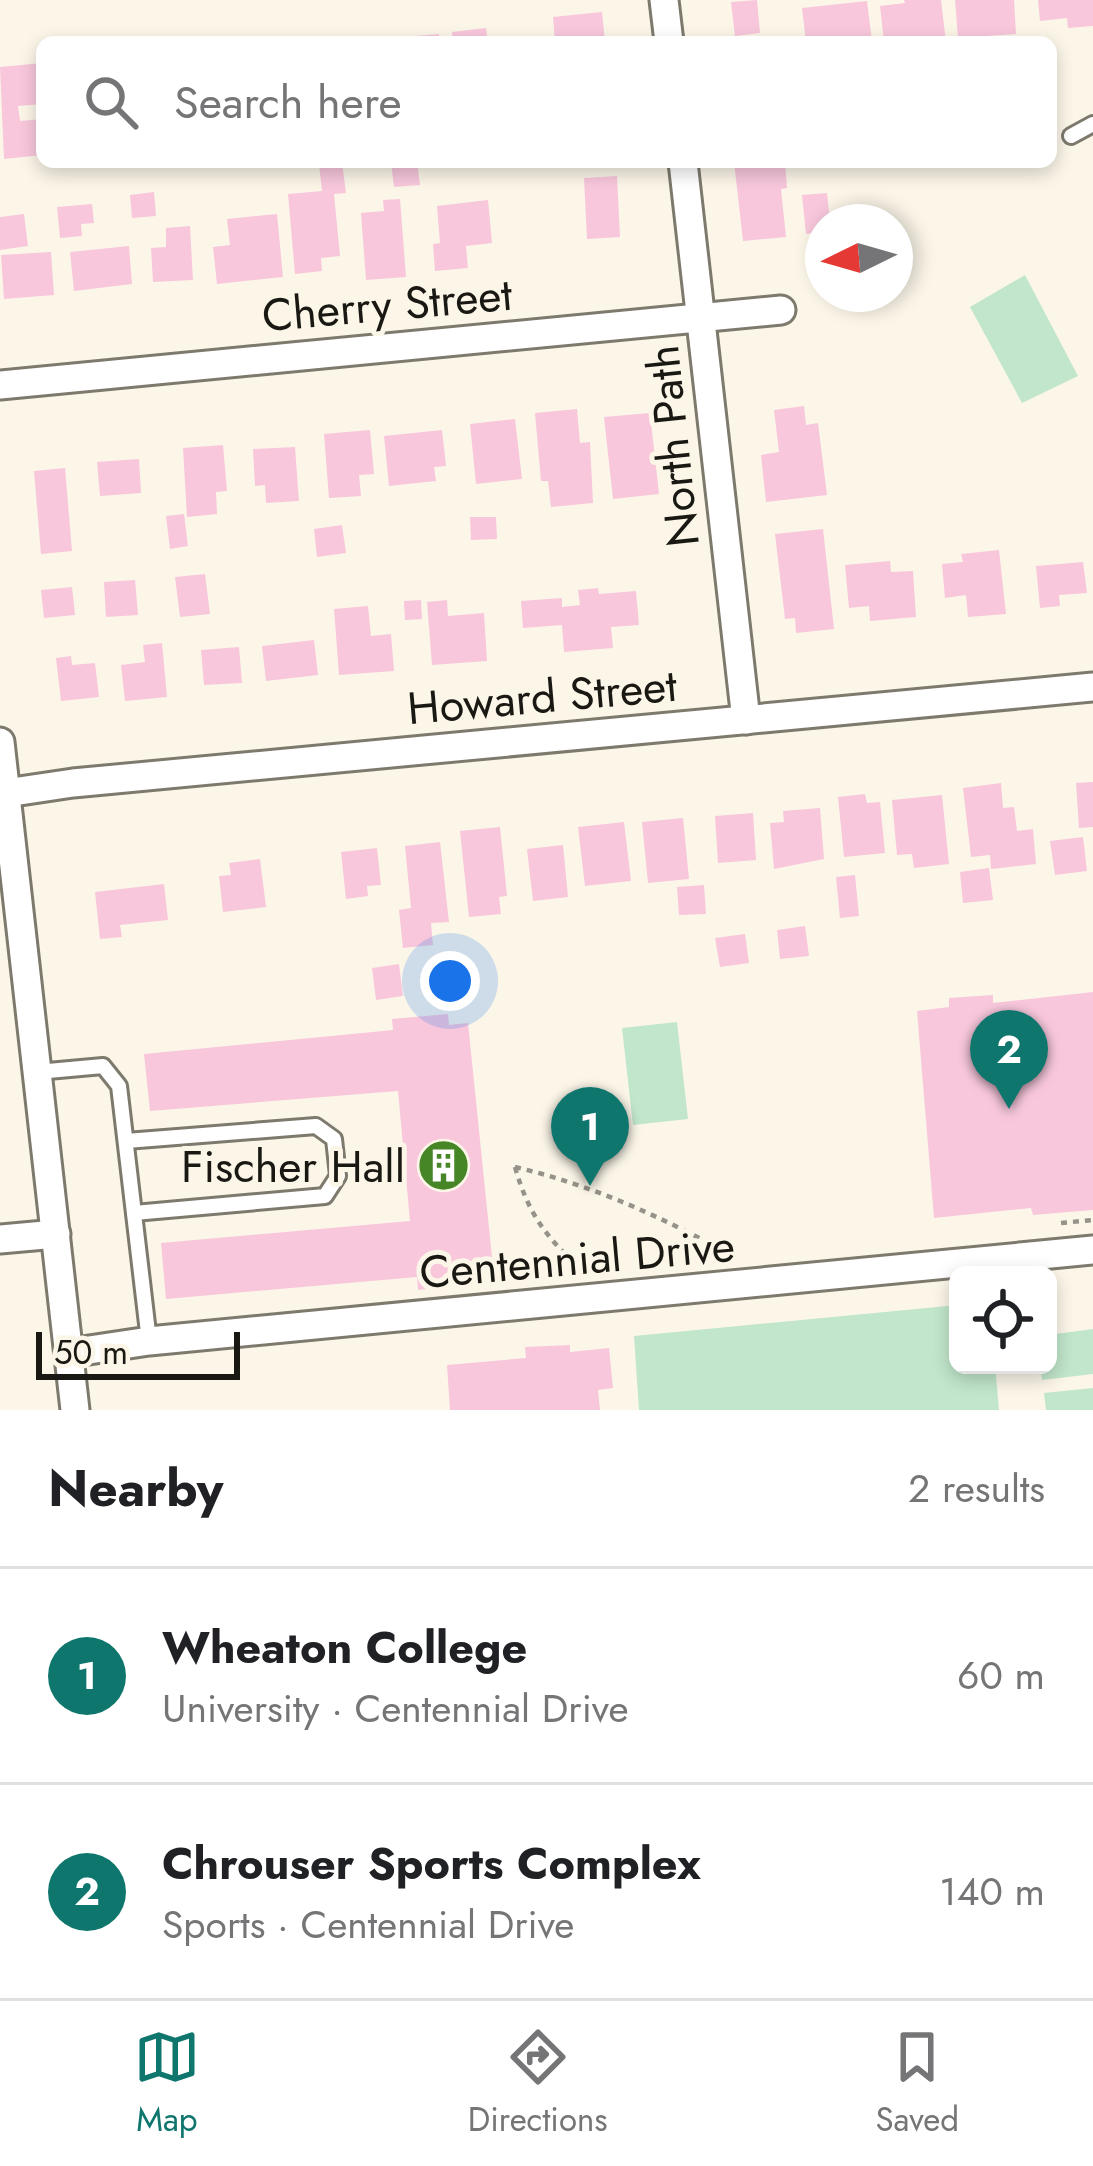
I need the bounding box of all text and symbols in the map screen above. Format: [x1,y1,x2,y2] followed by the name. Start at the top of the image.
[36,36,1057,168] search box
[78,69,144,135] icon: search
[174,70,402,135] text: Search here
[805,204,913,312] north arrow
[259,262,515,348] street label: Cherry Street
[630,342,716,550] street label: North Path
[405,653,680,741] street label: Howard Street
[420,951,480,1011] your location
[970,1010,1048,1109] pin: 2
[551,1087,629,1186] pin: 1
[181,1134,405,1199] place label: Fischer Hall
[416,1138,472,1194] building icon: Fischer Hall
[417,1213,737,1305] street label: Centennial Drive
[949,1266,1057,1374] map controls
[949,1266,1057,1374] button: locate
[36,1326,240,1379] scale bar
[54,1329,128,1376] text: 50 m
[48,1451,223,1525] text: Nearby
[908,1460,1045,1517] text: 2 results
[162,1615,527,1680] text: Wheaton College
[77,1647,97,1704] text: 1
[957,1647,1045,1704] text: 60 m
[162,1680,628,1737] text: University · Centennial Drive
[162,1831,701,1896] text: Chrouser Sports Complex
[74,1863,100,1920] text: 2
[939,1863,1045,1920] text: 140 m
[162,1896,574,1953] text: Sports · Centennial Drive
[134,2024,200,2143] tab: Map
[468,2024,608,2143] tab: Directions
[875,2024,959,2143] tab: Saved

